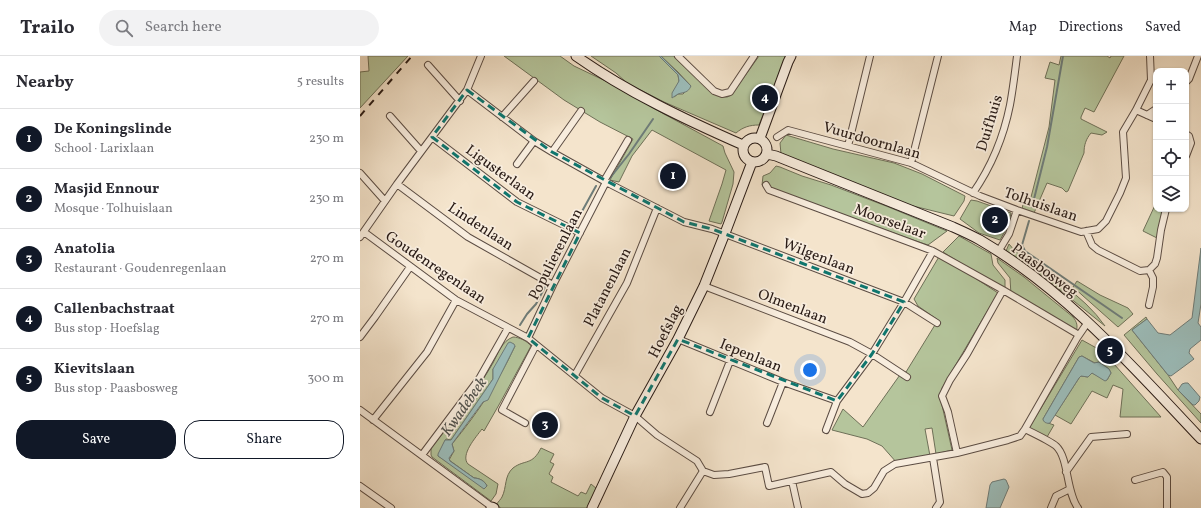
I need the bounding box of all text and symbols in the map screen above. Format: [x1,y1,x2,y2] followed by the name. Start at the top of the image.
[99,10,379,46] search box
[20,15,75,41] text: Trailo
[113,17,135,39] icon: search
[145,17,222,38] text: Search here
[1009,18,1037,37] text: Map
[1059,18,1123,37] text: Directions
[1145,18,1181,37] text: Saved
[1153,68,1189,212] map controls
[1153,68,1189,104] button: +
[16,71,74,94] text: Nearby
[297,73,344,91] text: 5 results
[752,83,778,113] pin: 4
[972,93,1009,154] street label: Duifhuis
[1153,104,1189,140] button: −
[820,117,923,165] street label: Vuurdoornlaan
[54,119,172,140] text: De Koningslinde
[26,130,32,148] text: 1
[309,130,344,148] text: 230 m
[54,140,154,158] text: School · Larixlaan
[1153,140,1189,176] button: locate
[461,141,540,206] street label: Ligusterlaan
[660,161,686,191] pin: 1
[1153,176,1189,212] button: layers
[54,179,159,200] text: Masjid Ennour
[1001,183,1080,228] street label: Tolhuislaan
[26,190,32,208] text: 2
[309,190,344,208] text: 230 m
[443,198,517,256] street label: Lindenlaan
[54,200,173,218] text: Mosque · Tolhuislaan
[851,200,928,245] street label: Moorselaar
[524,205,588,304] street label: Populierenlaan
[982,205,1008,235] pin: 2
[381,227,490,310] street label: Goudenregenlaan
[779,234,858,281] street label: Wilgenlaan
[54,239,115,260] text: Anatolia
[1006,239,1082,303] street label: Paasbosweg
[579,244,637,331] street label: Platanenlaan
[26,250,32,268] text: 3
[310,250,344,268] text: 270 m
[54,260,227,278] text: Restaurant · Goudenregenlaan
[755,284,830,330] street label: Olmenlaan
[54,299,175,320] text: Callenbachstraat
[644,301,689,362] street label: Hoefslag
[25,310,33,328] text: 4
[310,310,344,328] text: 270 m
[54,320,160,338] text: Bus stop · Hoefslag
[716,334,785,378] street label: Iepenlaan
[1097,336,1123,366] pin: 5
[54,359,135,380] text: Kievitslaan
[800,360,820,380] your location
[26,370,32,388] text: 5
[308,370,344,388] text: 300 m
[436,373,493,441] water label: Kwadebeek
[54,380,178,398] text: Bus stop · Paasbosweg
[532,410,558,440] pin: 3
[16,420,176,459] button: Save
[184,420,344,459] button: Share

